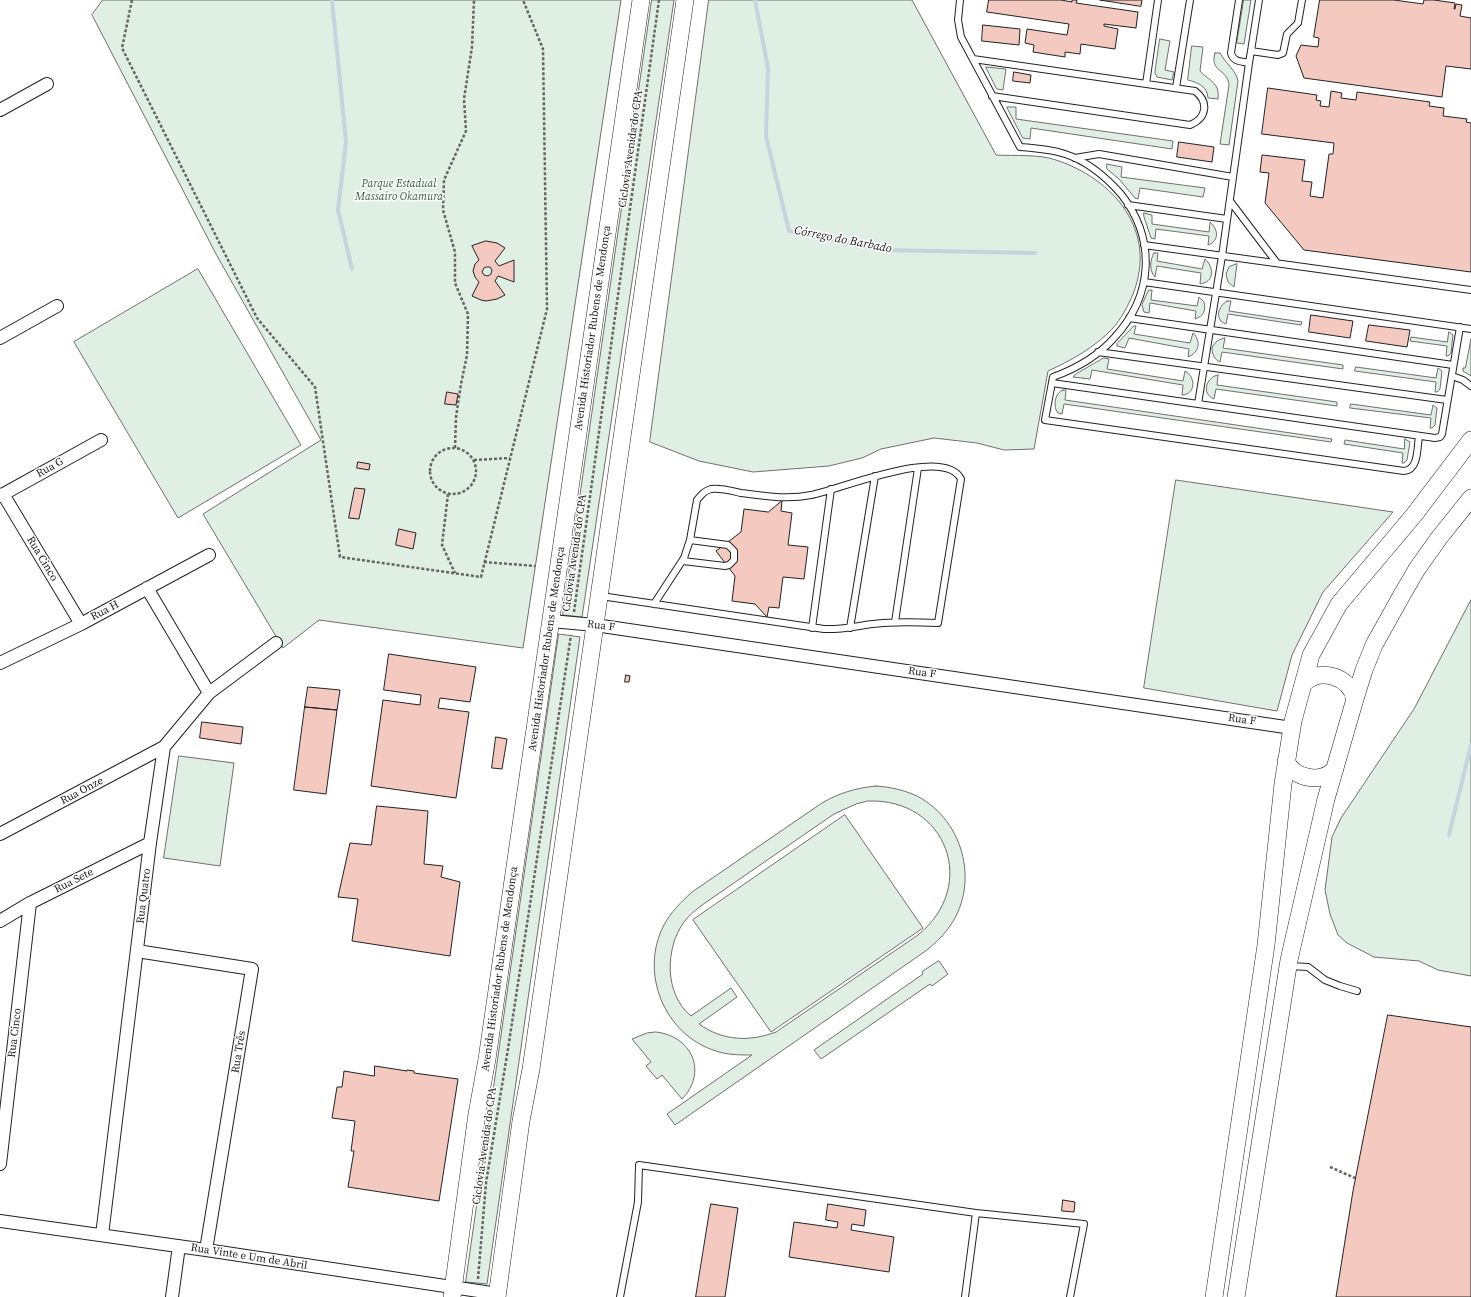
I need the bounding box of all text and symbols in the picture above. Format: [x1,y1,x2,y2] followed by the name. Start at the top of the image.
[616,89,646,209] street label: Ciclovia Avenida do CPA
[355,177,443,203] park label: Parque Estadual Massairo Okamura
[793,223,893,257] water label: Córrego do Barbado
[572,225,614,431] street label: Avenida Historiador Rubens de Mendonça
[34,455,66,481] street label: Rua G
[560,493,590,613] street label: Ciclovia Avenida do CPA
[23,534,61,584] street label: Rua Cinco
[526,546,568,752] street label: Avenida Historiador Rubens de Mendonça
[89,598,121,624] street label: Rua H
[586,618,616,634] street label: Rua F
[907,665,937,681] street label: Rua F
[1227,712,1257,728] street label: Rua F
[58,774,106,808] street label: Rua Onze
[52,866,96,896] street label: Rua Sete
[479,866,521,1072] street label: Avenida Historiador Rubens de Mendonça
[134,868,154,924] street label: Rua Quatro
[5,1007,25,1059] street label: Rua Cinco
[229,1030,249,1074] street label: Rua Três
[470,1086,500,1206] street label: Ciclovia Avenida do CPA
[190,1241,308,1273] street label: Rua Vinte e Um de Abril

